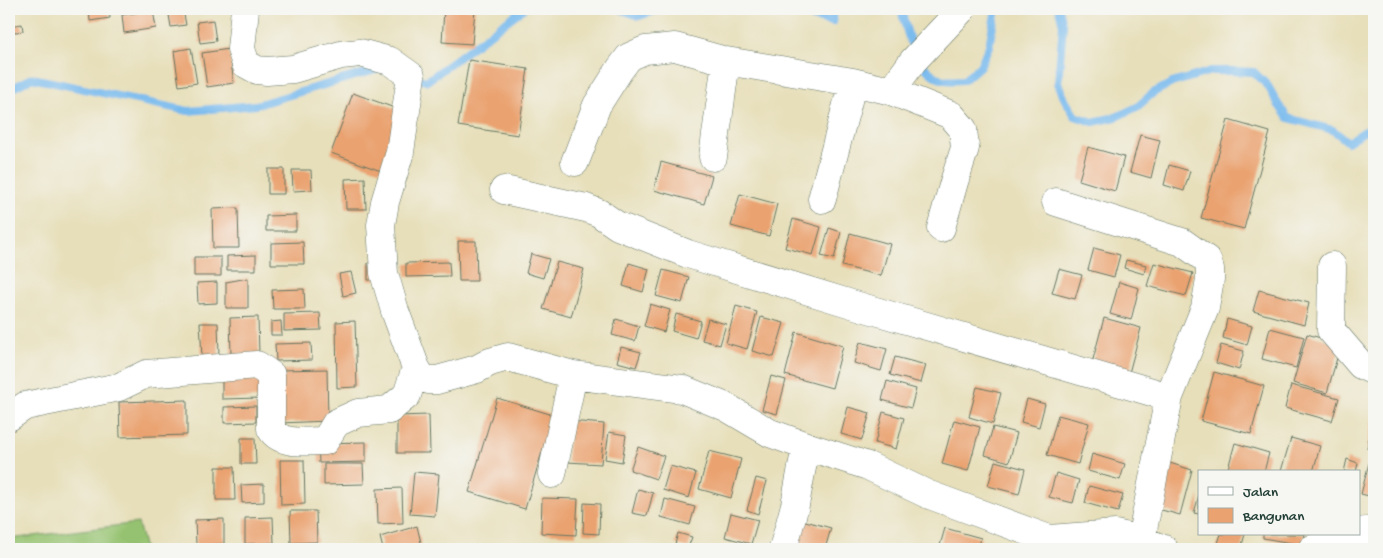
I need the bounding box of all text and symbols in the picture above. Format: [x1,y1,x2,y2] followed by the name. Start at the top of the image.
[1198,470,1360,536] legend
[1243,484,1278,502] text: Jalan
[1242,508,1304,526] text: Bangunan

